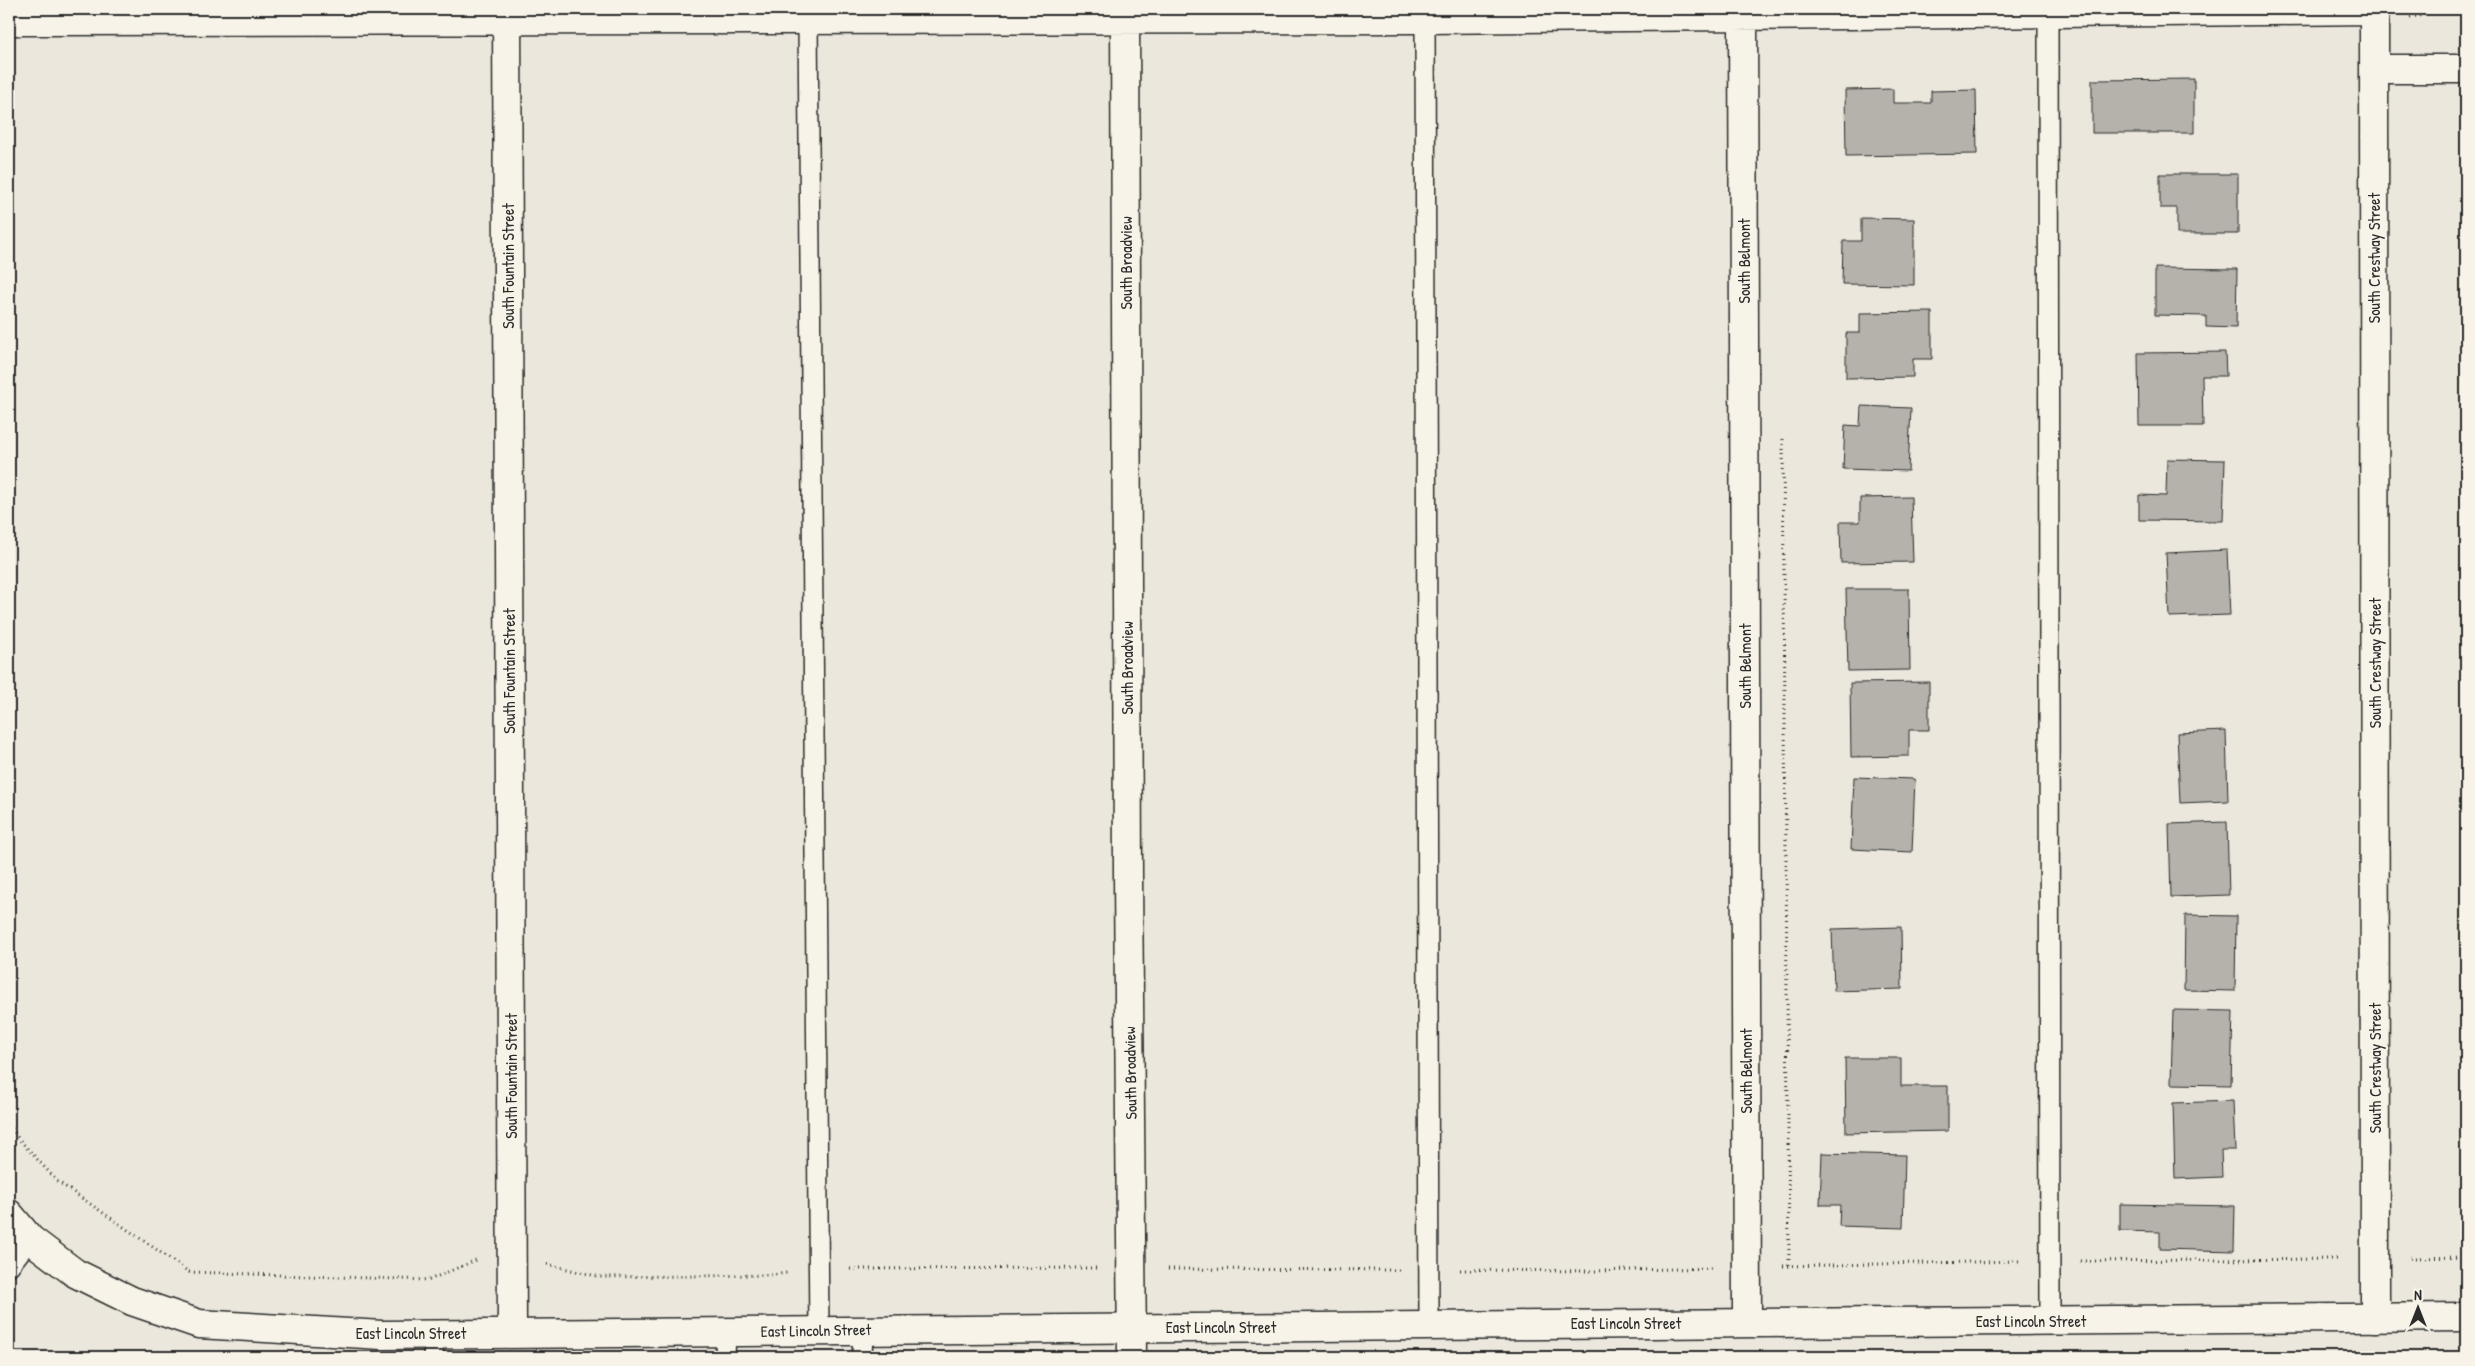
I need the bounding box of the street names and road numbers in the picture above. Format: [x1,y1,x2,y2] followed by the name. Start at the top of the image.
[2363,192,2385,323] street label: South Crestway Street
[497,203,519,329] street label: South Fountain Street
[1115,216,1137,310] street label: South Broadview
[1733,218,1755,303] street label: South Belmont
[2364,597,2386,728] street label: South Crestway Street
[498,608,520,734] street label: South Fountain Street
[1116,621,1138,715] street label: South Broadview
[1734,623,1756,708] street label: South Belmont
[2364,1002,2386,1133] street label: South Crestway Street
[500,1013,522,1139] street label: South Fountain Street
[1118,1026,1142,1120] street label: South Broadview
[1735,1028,1757,1113] street label: South Belmont
[1976,1310,2087,1332] street label: East Lincoln Street
[1571,1312,1682,1334] street label: East Lincoln Street
[1166,1316,1277,1338] street label: East Lincoln Street
[761,1318,872,1342] street label: East Lincoln Street
[356,1322,467,1344] street label: East Lincoln Street

